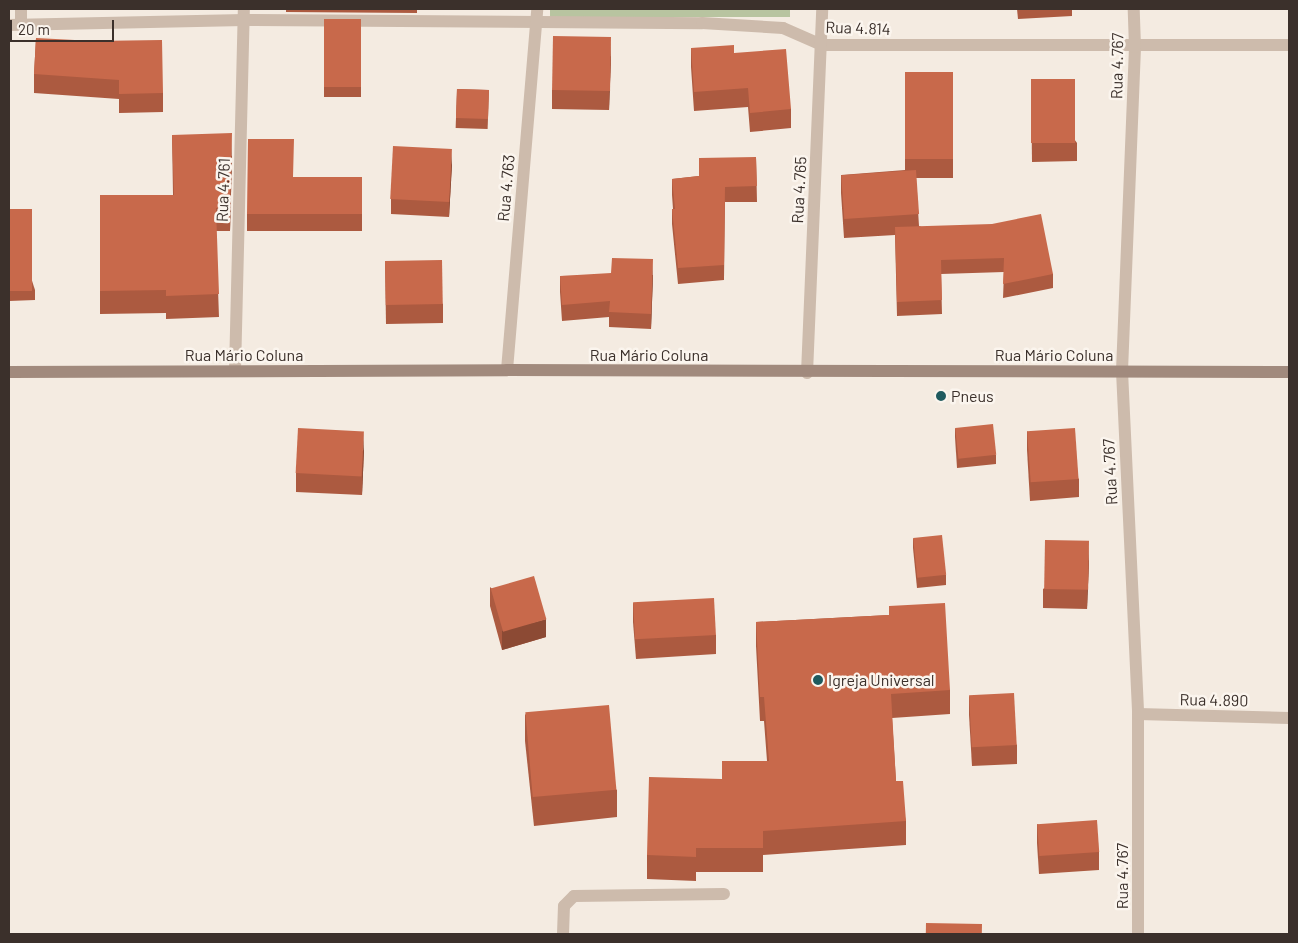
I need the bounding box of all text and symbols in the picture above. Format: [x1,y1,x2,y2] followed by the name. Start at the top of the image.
[12,10,116,42] scale bar
[825,17,891,39] street label: Rua 4.814
[18,20,50,38] text: 20 m
[1107,33,1127,99] street label: Rua 4.767
[494,154,518,222] street label: Rua 4.763
[788,156,810,224] street label: Rua 4.765
[212,158,234,222] street label: Rua 4.761
[185,345,303,365] street label: Rua Mário Coluna
[590,345,708,365] street label: Rua Mário Coluna
[995,345,1113,365] street label: Rua Mário Coluna
[951,386,994,406] place label: Pneus
[935,390,947,402] marker: Pneus
[1099,438,1121,506] street label: Rua 4.767
[828,670,935,690] place label: Igreja Universal
[812,674,824,686] marker: Igreja Universal
[1179,690,1249,710] street label: Rua 4.890
[1112,843,1132,909] street label: Rua 4.767

